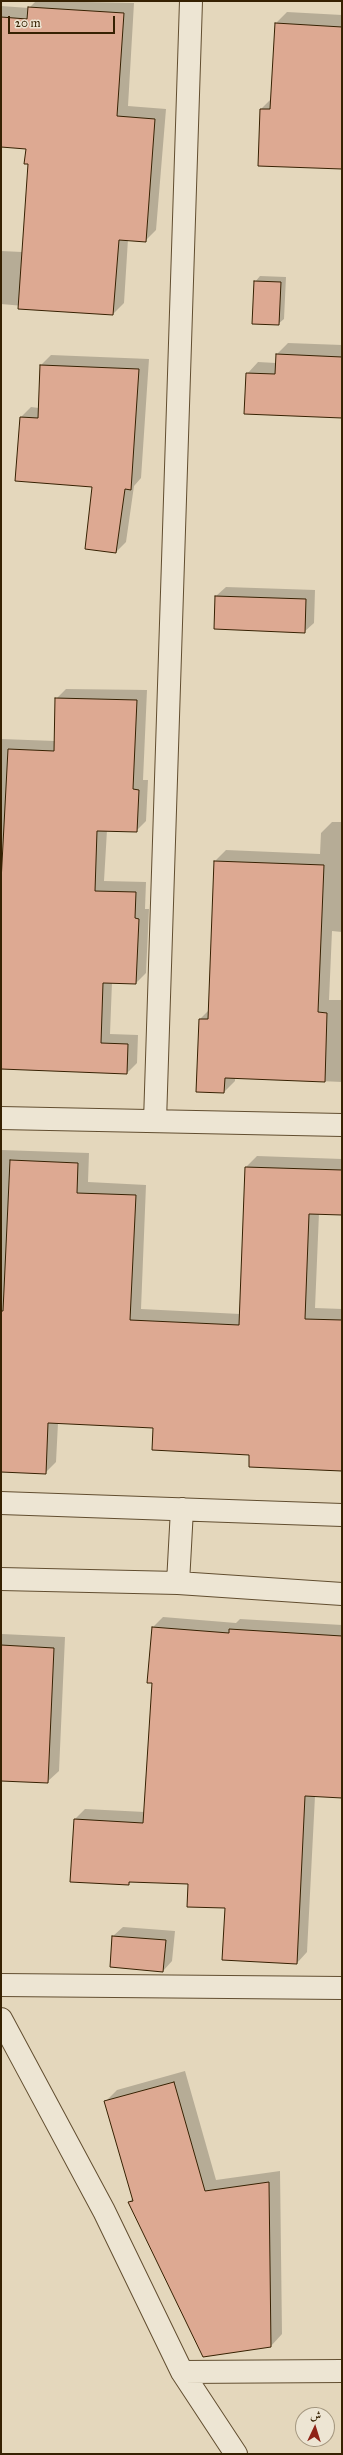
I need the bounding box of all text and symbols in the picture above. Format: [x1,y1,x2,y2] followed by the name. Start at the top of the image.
[10,8,117,34] scale bar
[15,16,41,30] text: 20 m
[295,2407,335,2447] north arrow
[310,2409,322,2422] text: ش

